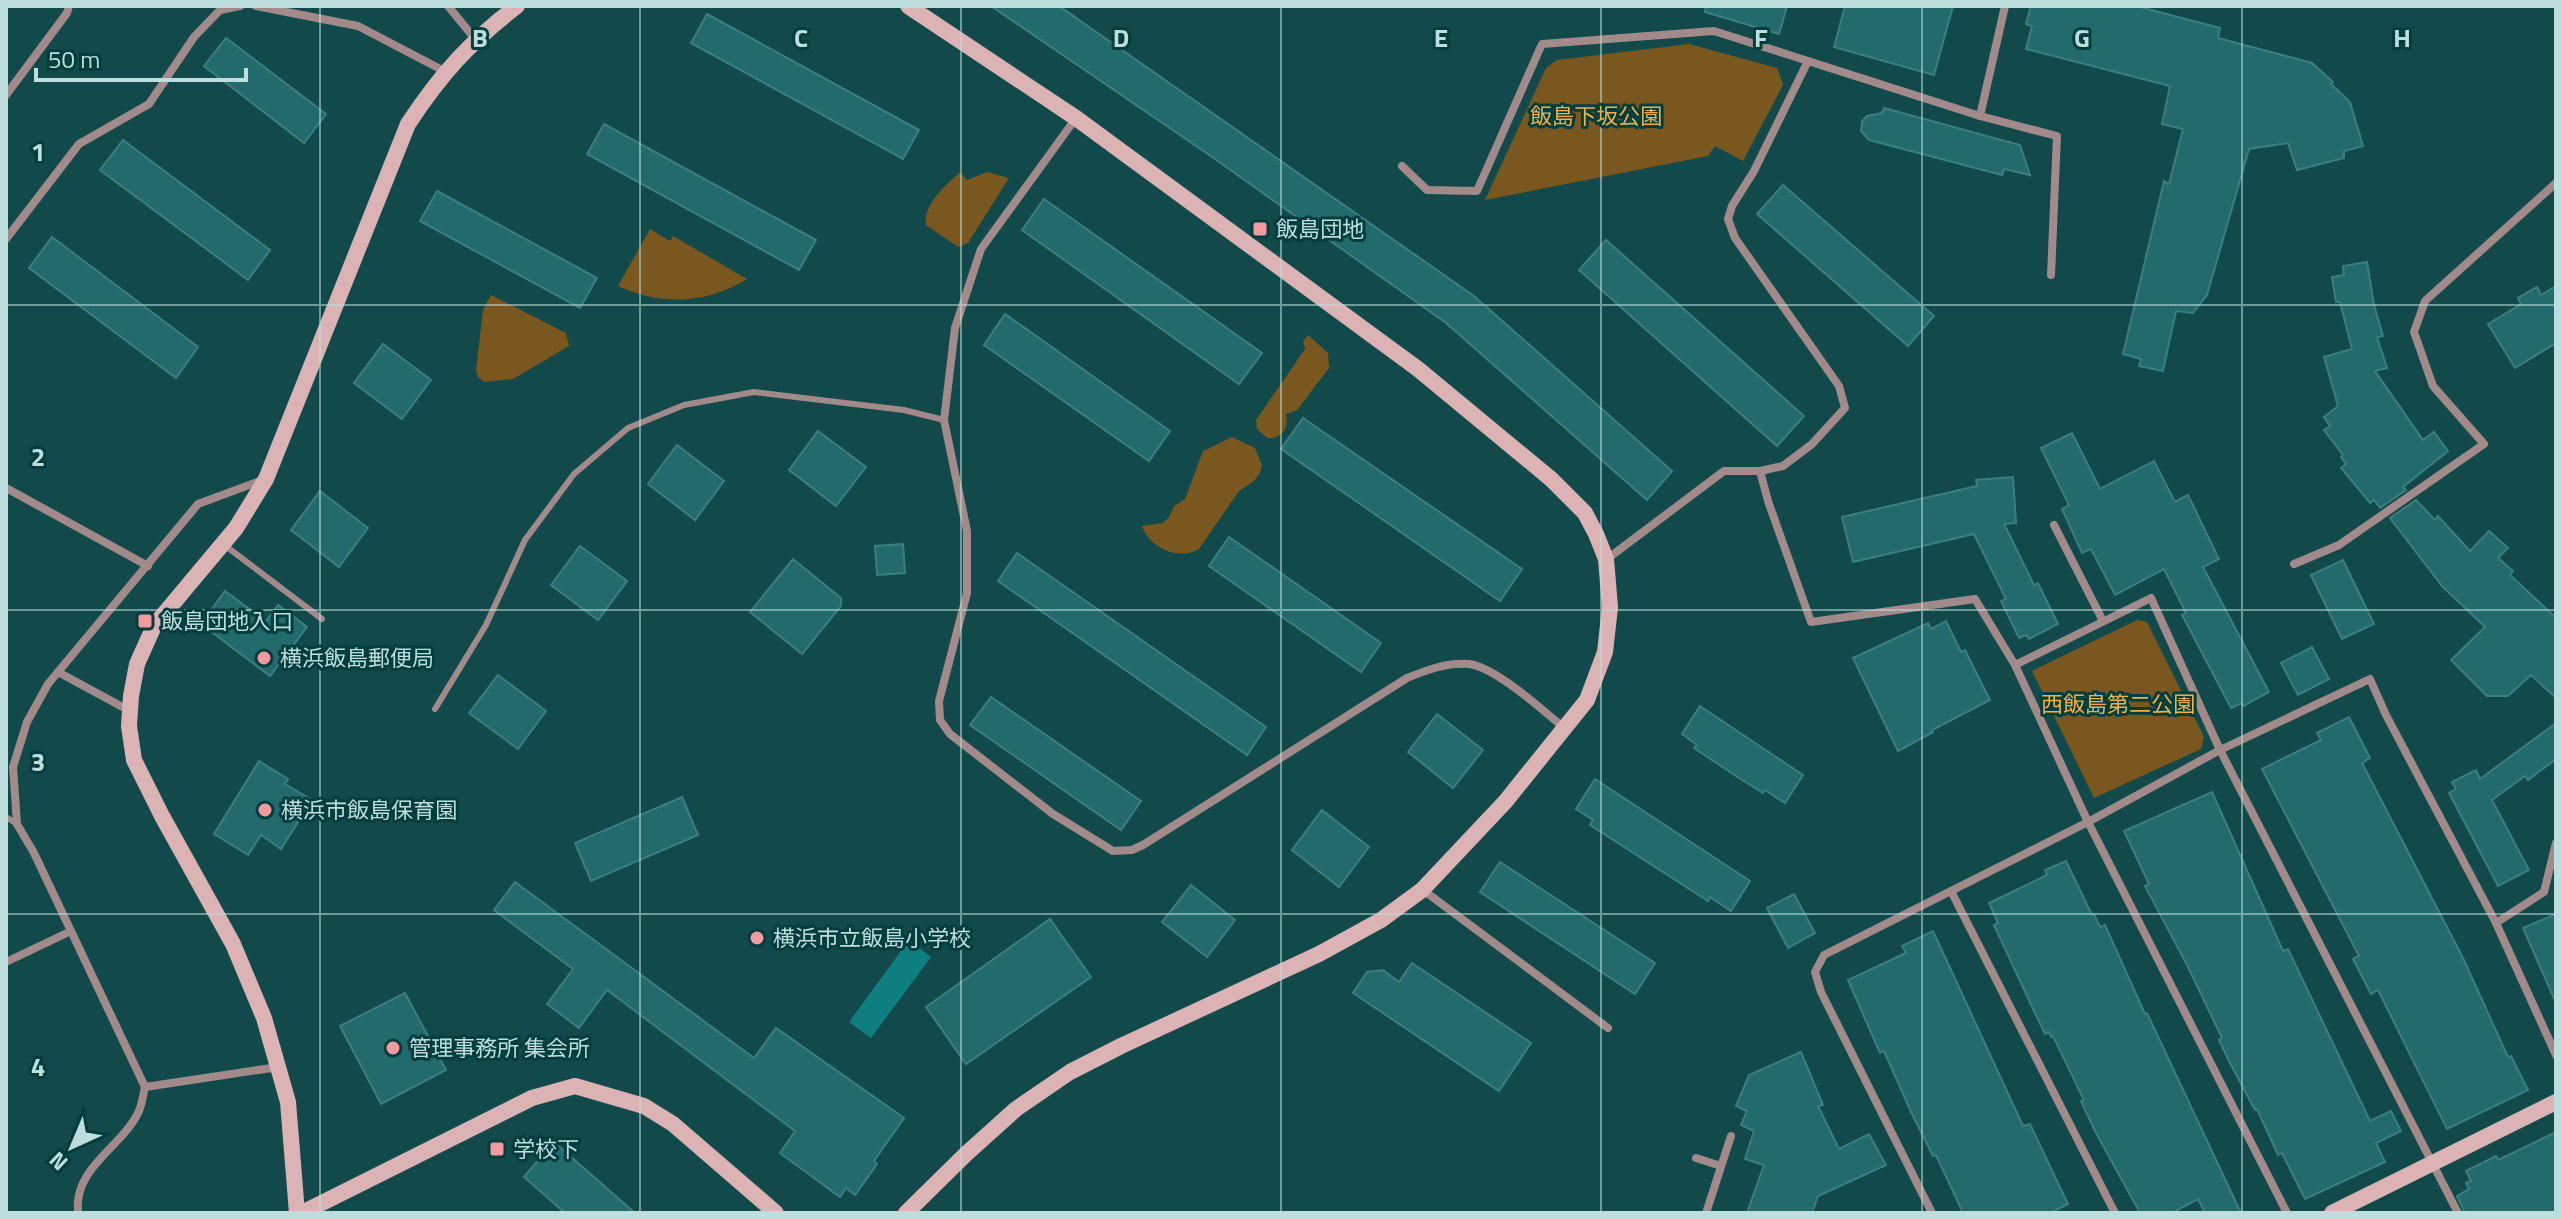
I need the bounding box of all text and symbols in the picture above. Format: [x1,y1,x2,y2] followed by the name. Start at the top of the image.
[472,18,488,57] text: B
[794,18,808,57] text: C
[1113,18,1129,57] text: D
[1434,18,1448,57] text: E
[1754,18,1768,57] text: F
[2074,18,2090,57] text: G
[2393,18,2411,57] text: H
[36,32,246,82] scale bar
[48,41,100,77] text: 50 m
[1530,99,1662,133] park label: 飯島下坂公園
[31,132,45,171] text: 1
[1276,212,1364,246] place label: 飯島団地
[1251,220,1269,238] marker: 飯島団地
[31,437,45,476] text: 2
[161,604,293,638] place label: 飯島団地入口
[136,612,154,630] marker: 飯島団地入口
[280,641,434,675] place label: 横浜飯島郵便局
[255,649,273,667] marker: 横浜飯島郵便局
[2041,687,2195,721] park label: 西飯島第二公園
[31,742,45,781] text: 3
[281,793,457,827] place label: 横浜市飯島保育園
[256,801,274,819] marker: 横浜市飯島保育園
[773,921,971,955] place label: 横浜市立飯島小学校
[748,929,766,947] marker: 横浜市立飯島小学校
[409,1031,590,1065] place label: 管理事務所 集会所
[384,1039,402,1057] marker: 管理事務所 集会所
[31,1047,45,1086] text: 4
[32,1107,112,1187] north arrow
[513,1132,579,1166] place label: 学校下
[488,1140,506,1158] marker: 学校下
[41,1144,75,1179] text: N

